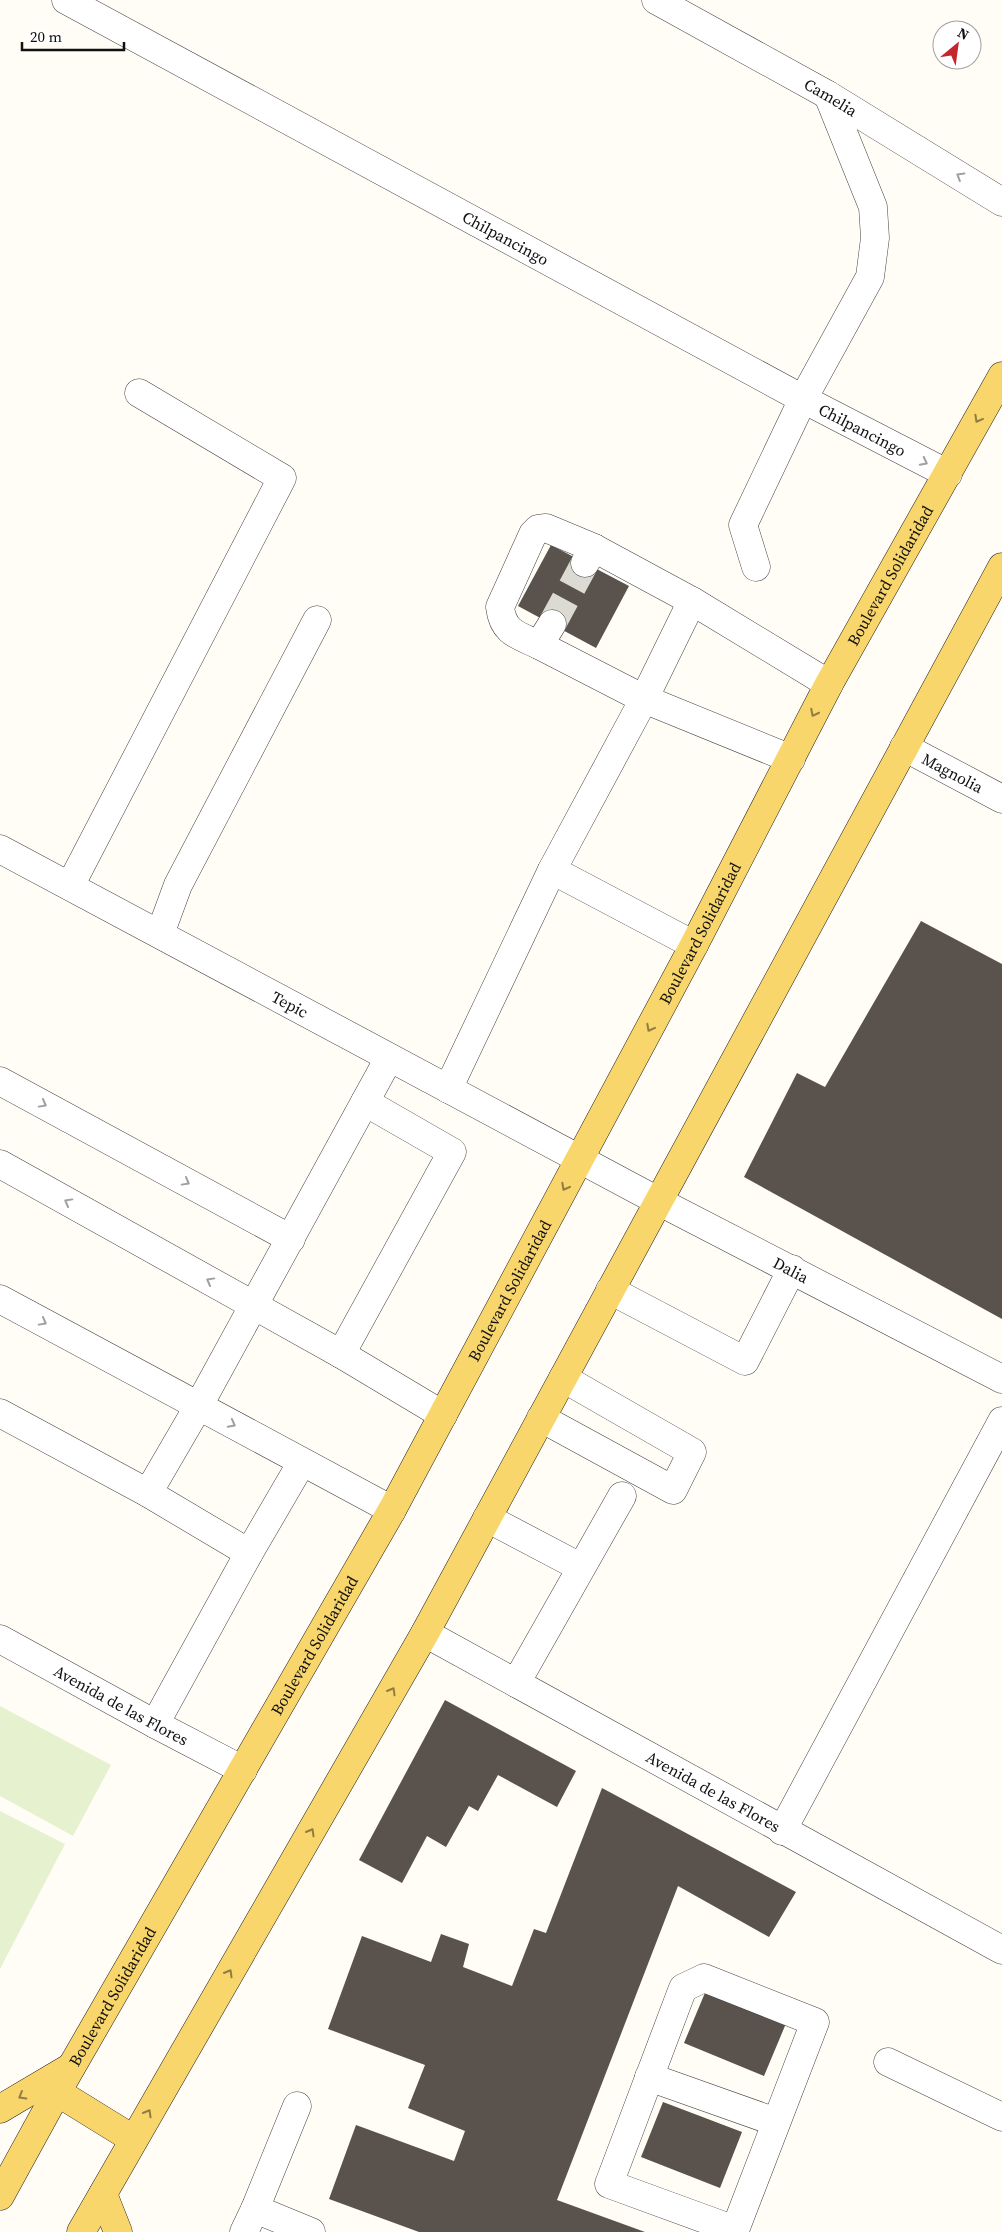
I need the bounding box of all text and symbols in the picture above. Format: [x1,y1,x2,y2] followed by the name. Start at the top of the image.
[22,20,125,52] scale bar
[932,20,982,70] north arrow
[954,22,973,45] text: N
[30,26,62,47] text: 20 m
[800,73,862,122] street label: Camelia
[957,173,966,183] one-way arrow
[459,206,553,271] street label: Chilpancingo
[815,398,910,462] street label: Chilpancingo
[975,413,985,422] one-way arrow
[919,456,928,466] one-way arrow
[842,502,938,649] street label: Boulevard Solidaridad
[810,708,820,717] one-way arrow
[918,747,988,798] street label: Magnolia
[653,858,746,1008] street label: Boulevard Solidaridad
[268,985,312,1023] street label: Tepic
[646,1023,656,1032] one-way arrow
[37,1098,46,1108] one-way arrow
[180,1175,189,1185] one-way arrow
[562,1182,572,1191] one-way arrow
[64,1198,73,1208] one-way arrow
[463,1216,556,1365] street label: Boulevard Solidaridad
[769,1251,813,1289] street label: Dalia
[206,1278,215,1288] one-way arrow
[38,1316,47,1326] one-way arrow
[227,1418,236,1428] one-way arrow
[265,1572,363,1719] street label: Boulevard Solidaridad
[50,1660,192,1751] street label: Avenida de las Flores
[385,1688,395,1697] one-way arrow
[642,1746,784,1837] street label: Avenida de las Flores
[304,1828,314,1837] one-way arrow
[63,1923,161,2070] street label: Boulevard Solidaridad
[223,1969,233,1978] one-way arrow
[18,2090,27,2100] one-way arrow
[142,2110,152,2119] one-way arrow

